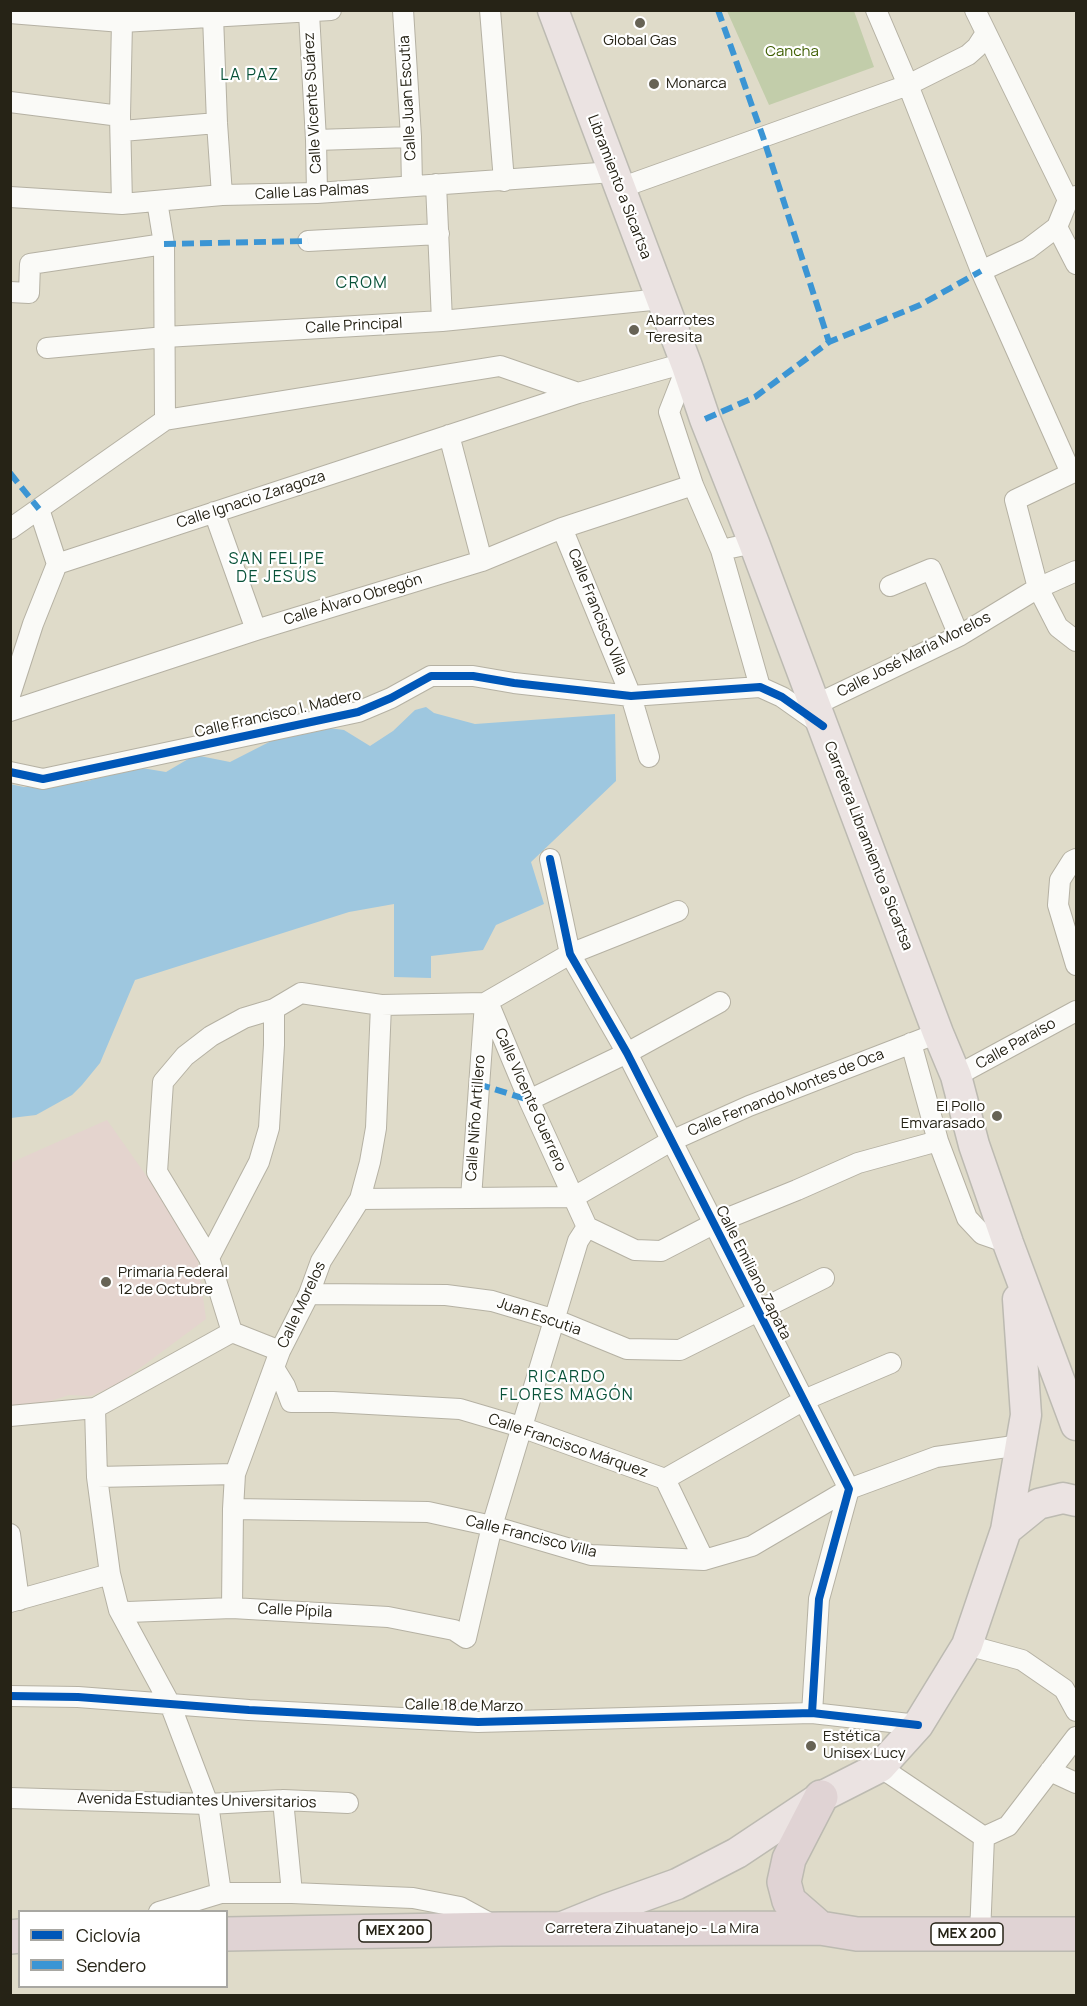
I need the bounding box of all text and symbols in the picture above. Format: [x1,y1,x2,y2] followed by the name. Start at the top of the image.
[633,16,647,30] marker: Global Gas
[300,32,326,174] street label: Calle Vicente Suárez
[603,32,677,50] place label: Global Gas
[396,35,420,161] street label: Calle Juan Escutia
[765,43,819,61] park label: Cancha
[220,66,280,86] district label: LA PAZ
[666,75,727,93] place label: Monarca
[647,77,661,91] marker: Monarca
[583,112,655,262] street label: Libramiento a Sicartsa
[255,180,369,204] street label: Calle Las Palmas
[336,274,388,294] district label: CROM
[646,312,715,347] place label: Abarrotes Teresita
[305,314,403,338] street label: Calle Principal
[627,323,641,337] marker: Abarrotes Teresita
[174,467,328,533] street label: Calle Ignacio Zaragoza
[563,546,631,678] street label: Calle Francisco Villa
[228,550,326,588] district label: SAN FELIPE DE JESÚS
[282,570,424,630] street label: Calle Álvaro Obregón
[834,608,994,702] street label: Calle José María Morelos
[193,686,363,742] street label: Calle Francisco I. Madero
[820,739,916,953] street label: Carretera Libramiento a Sicartsa
[973,1015,1059,1073] street label: Calle Paraíso
[490,1026,570,1174] street label: Calle Vicente Guerrero
[685,1045,887,1141] street label: Calle Fernando Montes de Oca
[463,1054,489,1182] street label: Calle Niño Artillero
[901,1098,985,1133] place label: El Pollo Emvarasado
[990,1109,1004,1123] marker: El Pollo Emvarasado
[711,1203,795,1343] street label: Calle Emiliano Zapata
[274,1259,330,1351] street label: Calle Morelos
[118,1264,228,1299] place label: Primaria Federal 12 de Octubre
[99,1275,113,1289] marker: Primaria Federal 12 de Octubre
[495,1294,583,1340] street label: Juan Escutia
[500,1368,634,1406] district label: RICARDO FLORES MAGÓN
[486,1410,650,1482] street label: Calle Francisco Márquez
[463,1512,599,1562] street label: Calle Francisco Villa
[257,1600,333,1622] street label: Calle Pípila
[405,1696,523,1716] street label: Calle 18 de Marzo
[823,1728,906,1763] place label: Estética Unisex Lucy
[804,1739,818,1753] marker: Estética Unisex Lucy
[77,1790,317,1812] street label: Avenida Estudiantes Universitarios
[18,1910,228,1988] legend
[359,1920,431,1942] road number: MEX 200
[545,1920,759,1938] street label: Carretera Zihuatanejo - La Mira
[76,1923,141,1947] text: Ciclovía
[931,1923,1003,1945] road number: MEX 200
[76,1953,146,1977] text: Sendero

